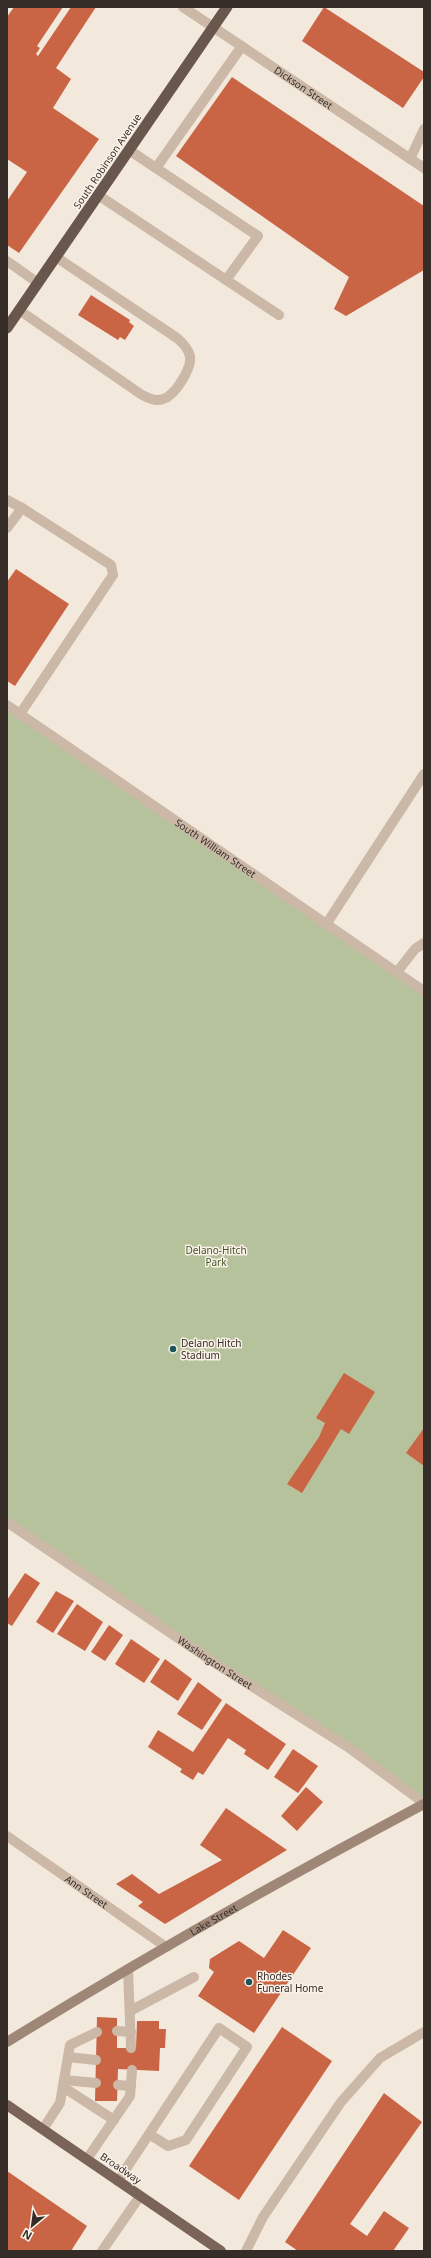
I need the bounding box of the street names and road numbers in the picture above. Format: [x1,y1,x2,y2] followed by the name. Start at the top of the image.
[272,63,336,112] street label: Dickson Street
[70,110,144,211] street label: South Robinson Avenue
[172,815,259,881] street label: South William Street
[175,1633,256,1692] street label: Washington Street
[62,1872,111,1912] street label: Ann Street
[187,1900,240,1939] street label: Lake Street
[98,2149,145,2187] street label: Broadway

